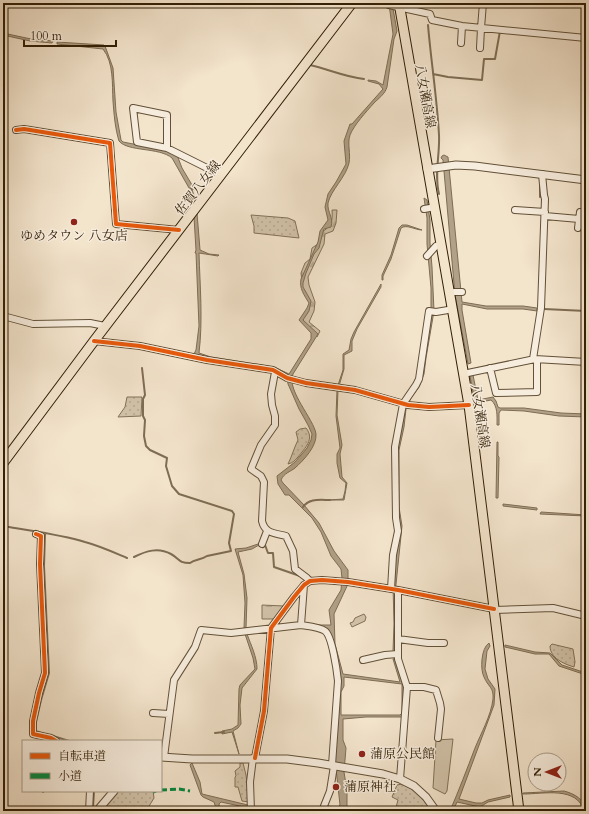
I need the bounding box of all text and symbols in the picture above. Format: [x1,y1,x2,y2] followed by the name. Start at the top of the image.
[24,22,116,48] scale bar
[30,28,63,44] text: 100 m
[410,62,440,130] street label: 八女瀬高線
[171,157,225,219] street label: 佐賀八女線
[69,217,79,227] marker: ゆめタウン 八女店
[20,227,128,245] place label: ゆめタウン 八女店
[466,382,494,450] street label: 八女瀬高線
[22,740,162,792] legend
[370,745,435,763] place label: 蒲原公民館
[58,748,106,764] text: 自転車道
[357,749,367,759] marker: 蒲原公民館
[527,752,567,792] north arrow
[530,767,545,777] text: N
[58,768,82,784] text: 小道
[344,778,396,796] place label: 蒲原神社
[331,782,341,792] marker: 蒲原神社

